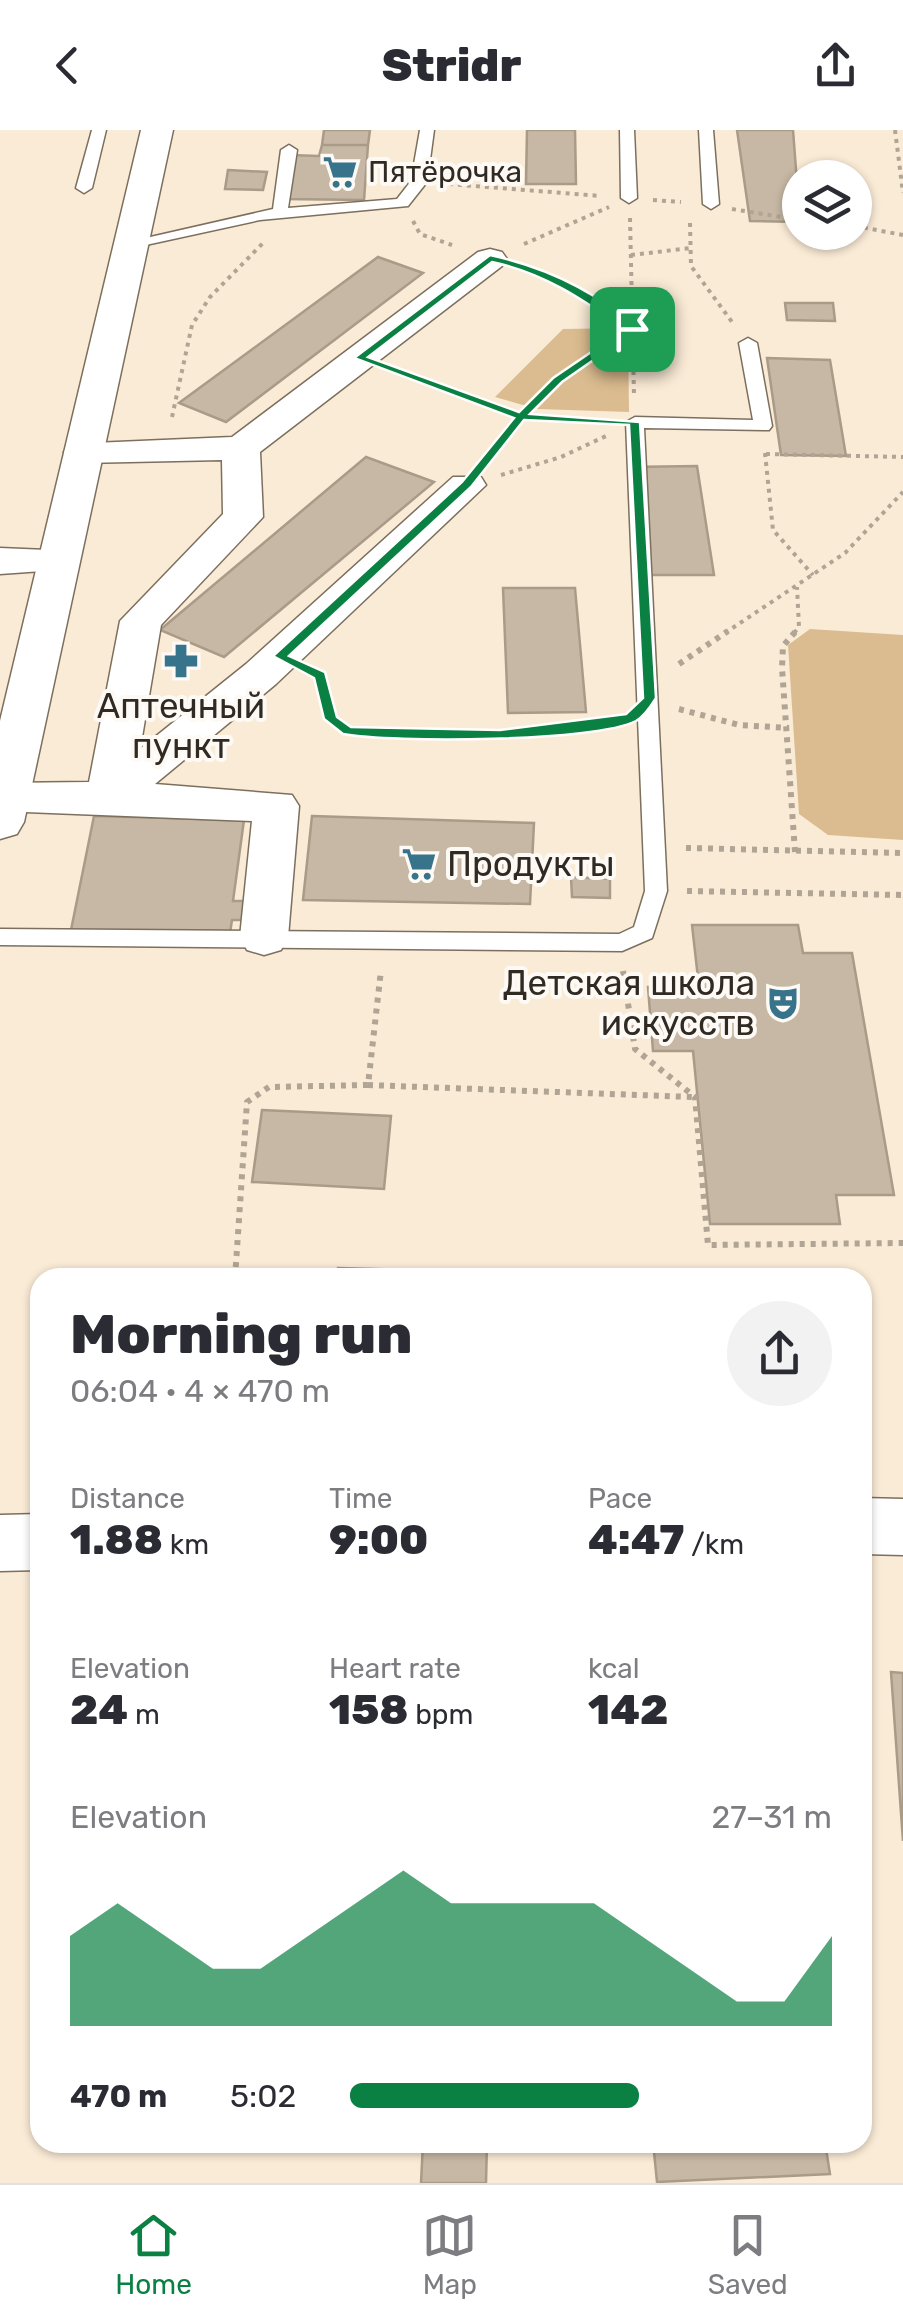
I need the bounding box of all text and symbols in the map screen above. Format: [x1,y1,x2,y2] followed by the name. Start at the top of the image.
[40,38,95,93] icon: back
[808,38,863,93] icon: share
[382,39,521,92] text: Stridr
[321,153,359,191] supermarket icon: Пятёрочка
[368,154,522,190] place label: Пятёрочка
[782,160,872,250] map controls
[782,160,872,250] button: layers
[590,287,675,372] pin
[605,302,660,357] icon: arrive
[162,642,200,680] pharmacy icon: Аптечный пункт
[97,685,265,767] place label: Аптечный пункт
[447,843,615,885] place label: Продукты
[400,845,438,883] supermarket icon: Продукты
[503,962,755,1044] place label: Детская школа искусств
[764,984,802,1022] theatre icon: Детская школа искусств
[727,1301,832,1406] button: share
[70,1302,412,1367] text: Morning run
[70,1372,330,1410] text: 06:04 · 4 × 470 m
[70,1482,185,1515] text: Distance
[329,1482,392,1515] text: Time
[588,1482,652,1515] text: Pace
[70,1515,163,1565] text: 1.88
[329,1515,428,1565] text: 9:00
[588,1515,684,1565] text: 4:47
[163,1528,209,1561] text: km
[684,1528,744,1561] text: /km
[70,1652,190,1685] text: Elevation
[329,1652,461,1685] text: Heart rate
[588,1652,639,1685] text: kcal
[70,1685,128,1735] text: 24
[329,1685,408,1735] text: 158
[588,1685,668,1735] text: 142
[128,1698,160,1731] text: m
[408,1698,473,1731] text: bpm
[70,1798,207,1836] text: Elevation
[712,1798,832,1836] text: 27–31 m
[70,2077,167,2115] text: 470 m
[230,2077,296,2115] text: 5:02
[115,2208,192,2301] tab: Home
[422,2208,477,2301] tab: Map
[708,2208,788,2301] tab: Saved

